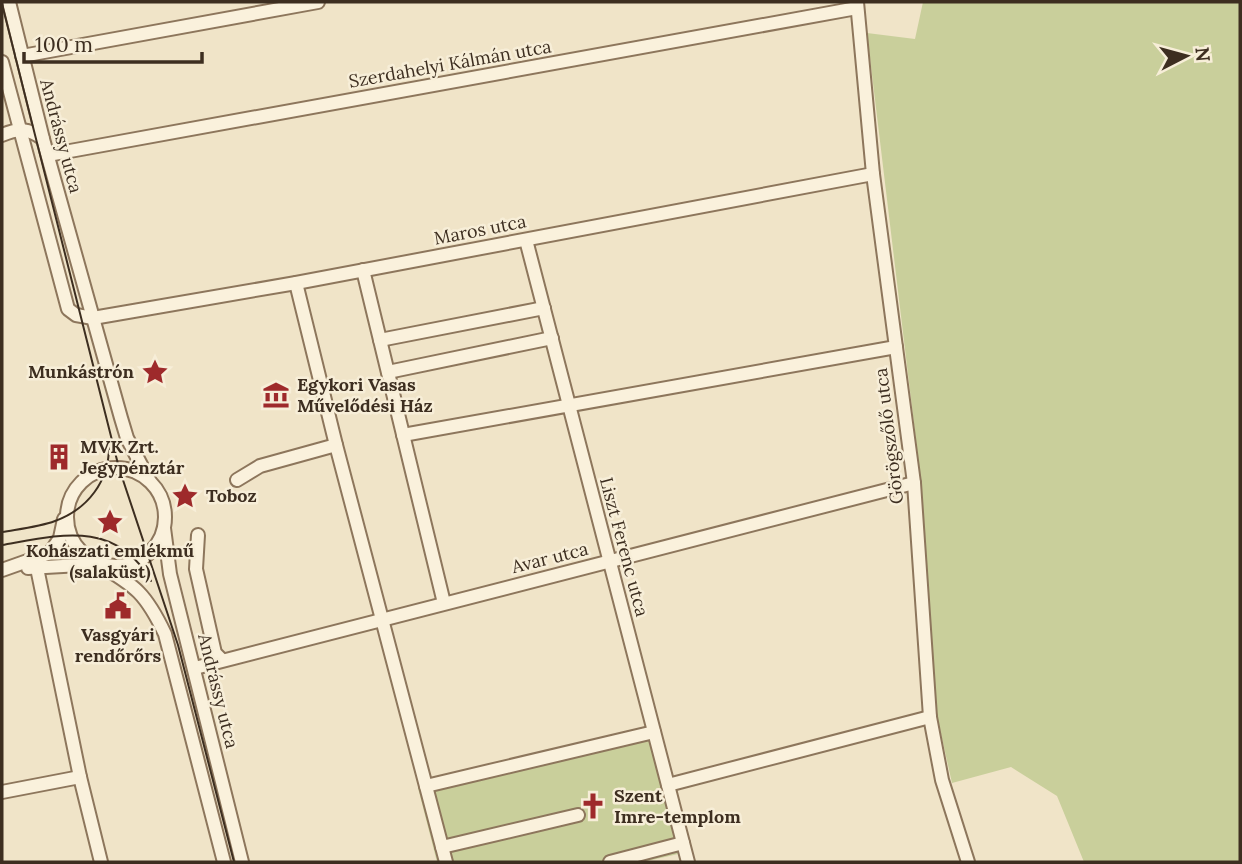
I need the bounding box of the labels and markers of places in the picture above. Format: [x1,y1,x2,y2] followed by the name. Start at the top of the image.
[140,357,170,387] place icon: Munkástrón
[28,360,135,383] place label: Munkástrón
[297,373,433,417] place label: Egykori Vasas Művelődési Ház
[261,380,291,410] museum icon: Egykori Vasas Művelődési Ház
[80,435,185,479] place label: MVK Zrt. Jegypénztár
[44,442,74,472] building icon: MVK Zrt. Jegypénztár
[170,481,200,511] place icon: Toboz
[206,484,257,507] place label: Toboz
[95,507,125,537] place icon: Kohászati emlékmű (salaküst)
[26,539,194,583] place label: Kohászati emlékmű (salaküst)
[103,591,133,621] public building icon: Vasgyári rendőrőrs
[75,623,162,667] place label: Vasgyári rendőrőrs
[614,784,741,828] place label: Szent Imre-templom
[578,791,608,821] church icon: Szent Imre-templom

